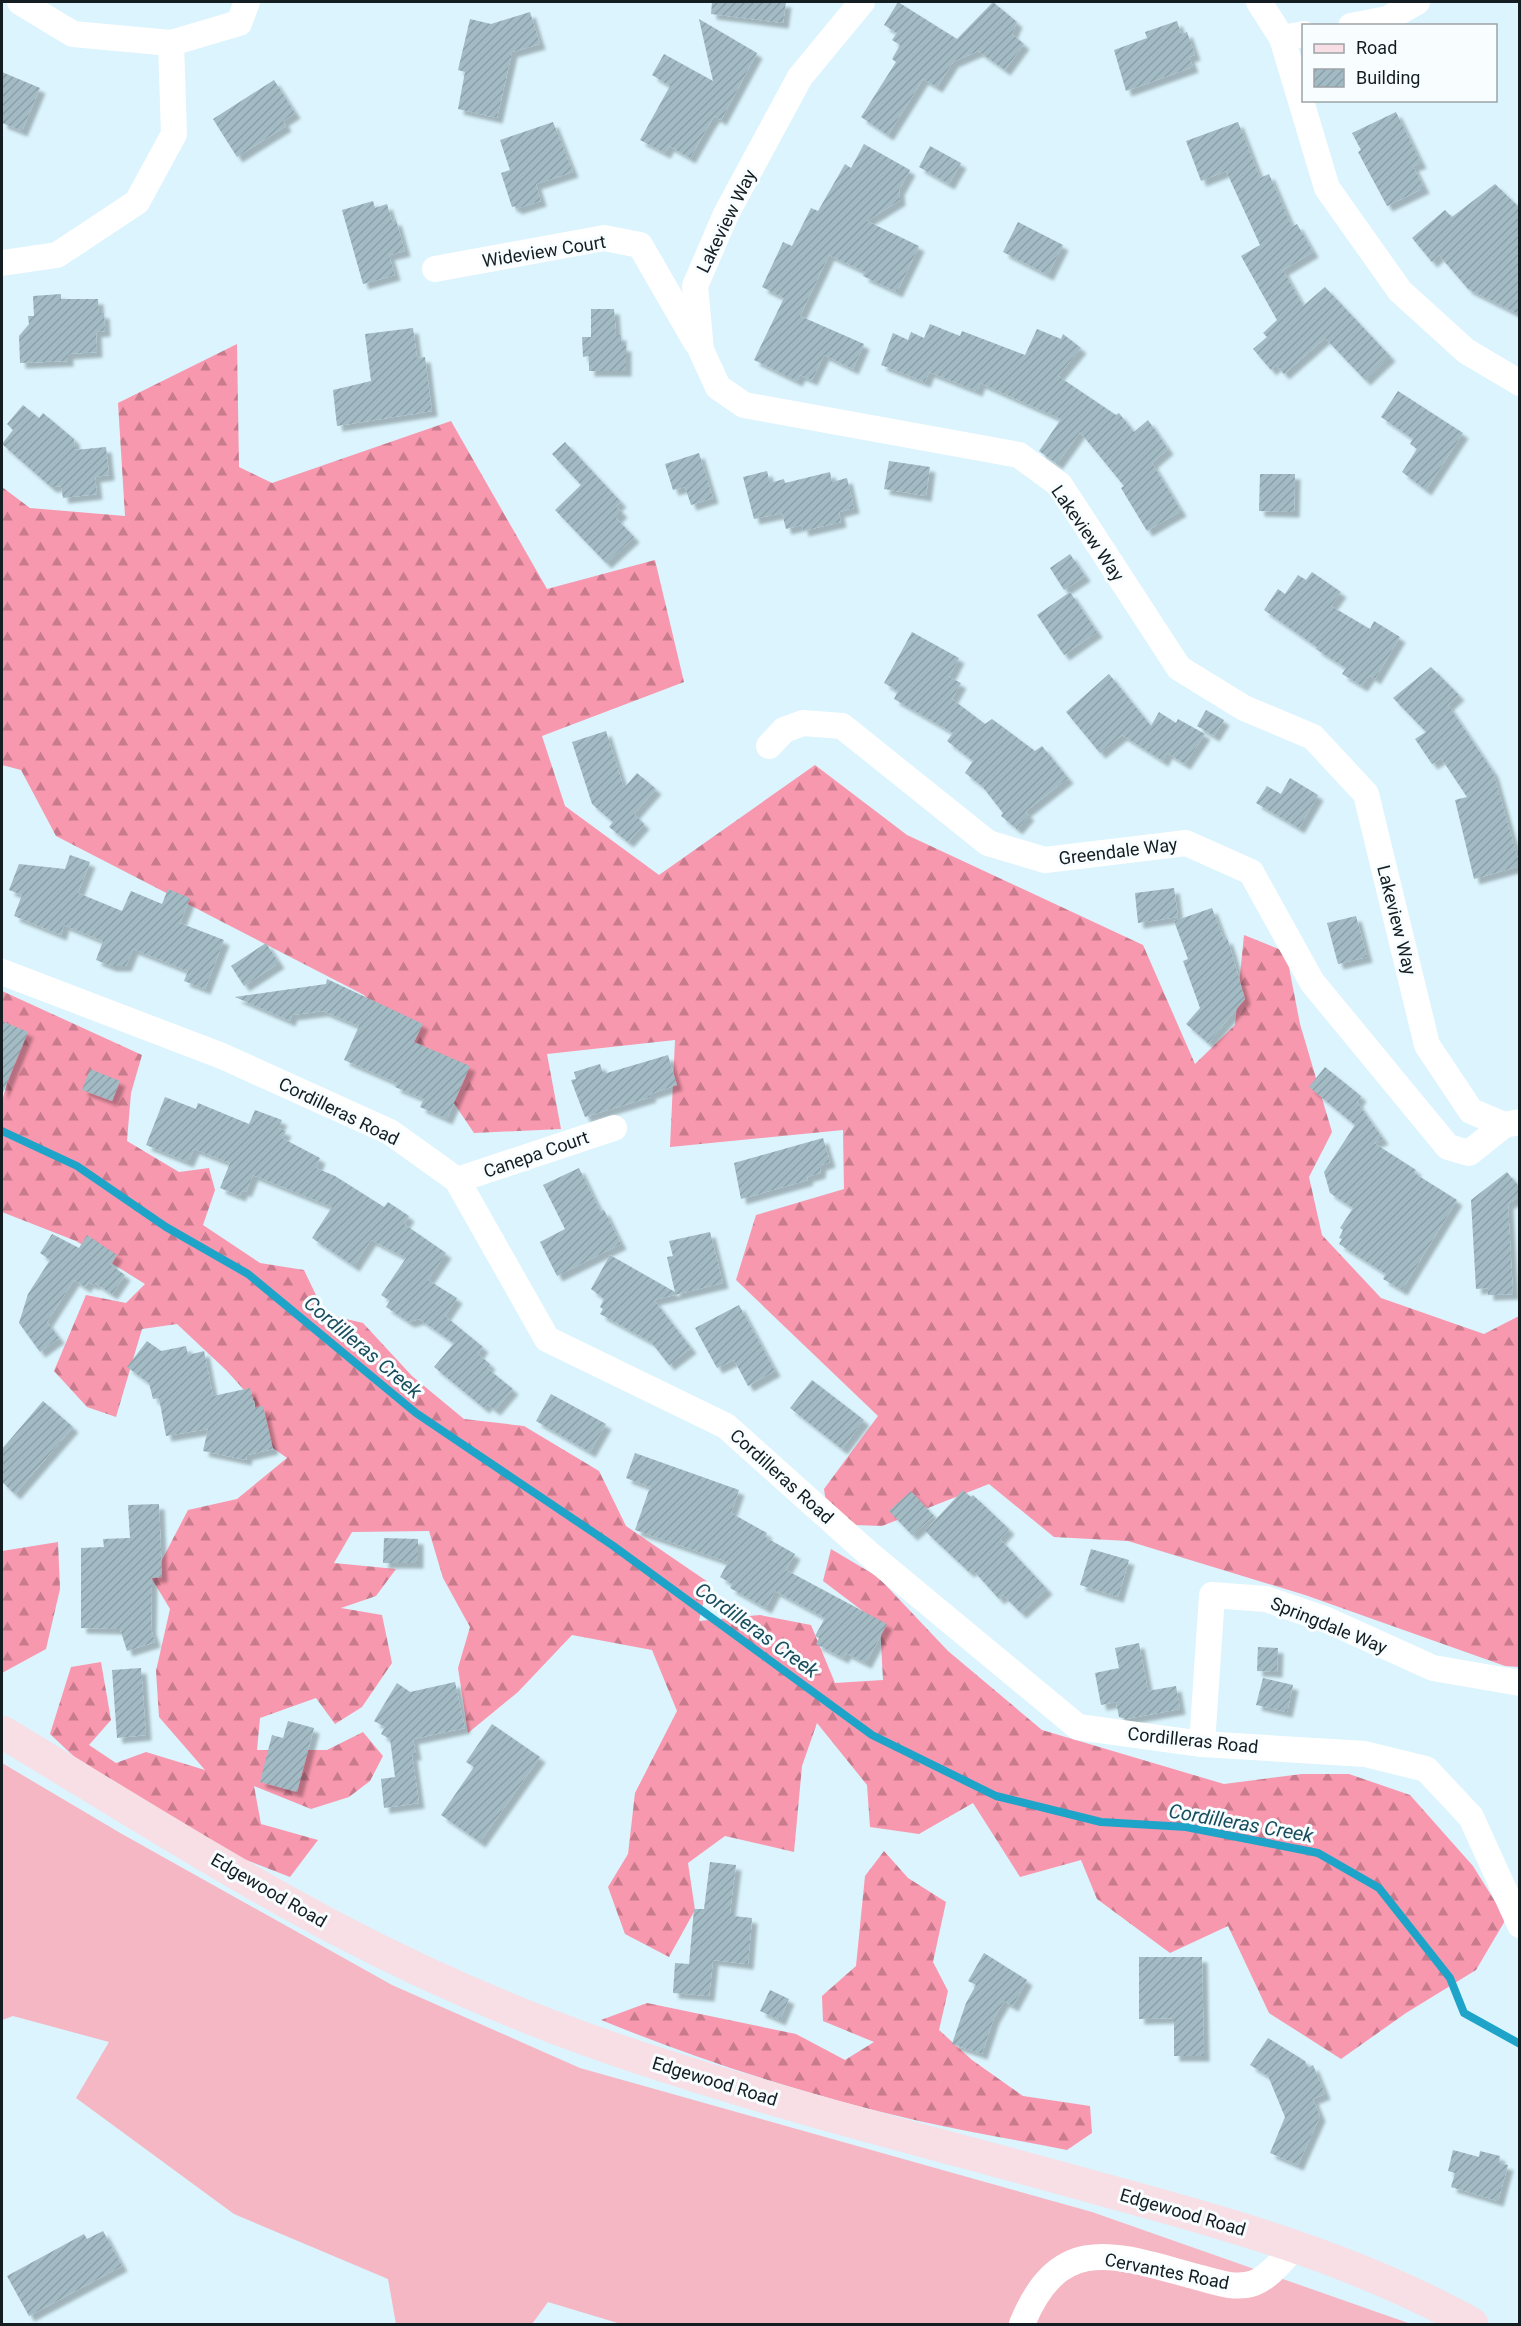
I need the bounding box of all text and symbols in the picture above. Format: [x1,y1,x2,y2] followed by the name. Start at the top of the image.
[1302,24,1497,102] legend
[1356,37,1397,58] text: Road
[1356,67,1420,88] text: Building
[692,165,760,276] street label: Lakeview Way
[481,231,607,271] street label: Wideview Court
[1047,481,1129,585] street label: Lakeview Way
[1057,833,1179,869] street label: Greendale Way
[1373,863,1421,978] street label: Lakeview Way
[275,1073,403,1149] street label: Cordilleras Road
[481,1126,591,1182] street label: Canepa Court
[299,1291,428,1404] water label: Cordilleras Creek
[726,1424,838,1528] street label: Cordilleras Road
[691,1577,824,1683] water label: Cordilleras Creek
[1268,1592,1391,1658] street label: Springdale Way
[1127,1723,1259,1757] street label: Cordilleras Road
[1167,1798,1316,1848] water label: Cordilleras Creek
[208,1848,330,1932] street label: Edgewood Road
[650,2052,780,2110] street label: Edgewood Road
[1118,2184,1248,2240] street label: Edgewood Road
[1103,2249,1231,2293] street label: Cervantes Road

